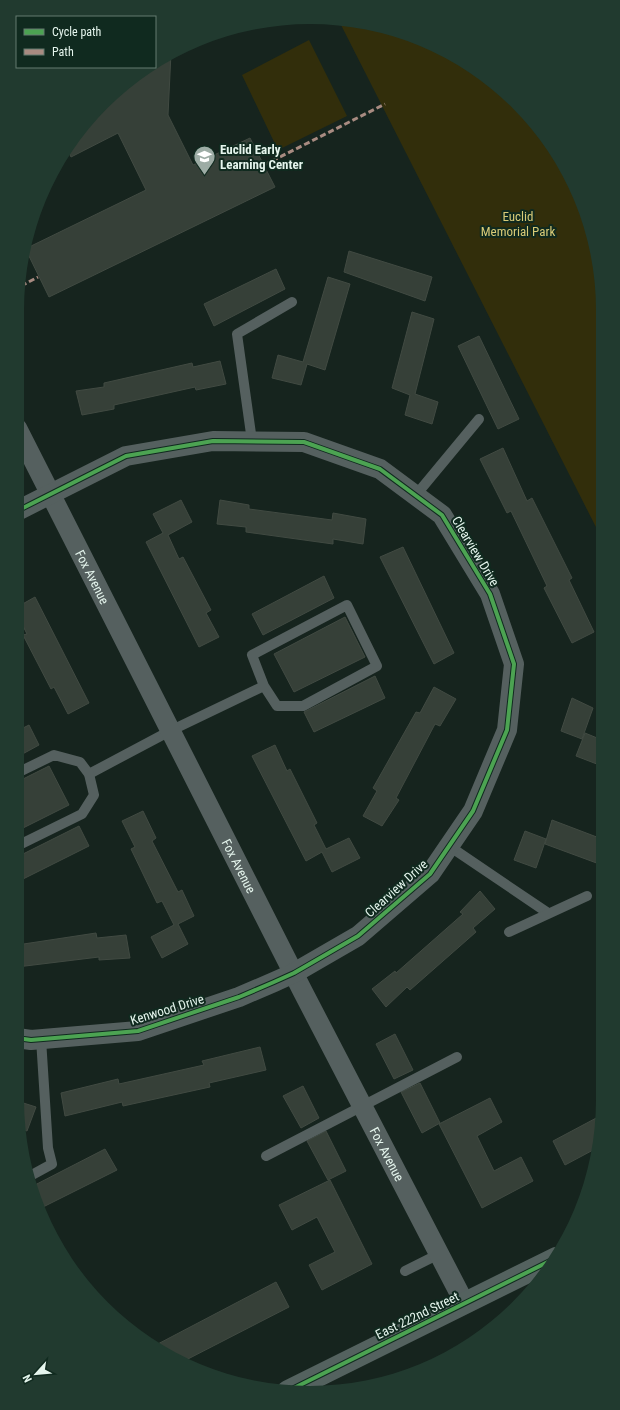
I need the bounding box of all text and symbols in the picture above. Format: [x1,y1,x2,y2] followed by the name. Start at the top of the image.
[16,16,156,68] legend
[52,25,102,39] text: Cycle path
[52,45,74,59] text: Path
[220,142,304,172] place label: Euclid Early Learning Center
[191,143,217,176] school or university icon: Euclid Early Learning Center
[481,209,555,239] park label: Euclid Memorial Park
[449,514,502,589] street label: Clearview Drive
[72,548,112,607] street label: Fox Avenue
[219,837,259,896] street label: Fox Avenue
[362,856,431,920] street label: Clearview Drive
[129,991,206,1028] street label: Kenwood Drive
[367,1125,407,1184] street label: Fox Avenue
[373,1289,461,1342] street label: East 222nd Street
[16,1354,56,1394] north arrow
[20,1372,35,1384] text: N

